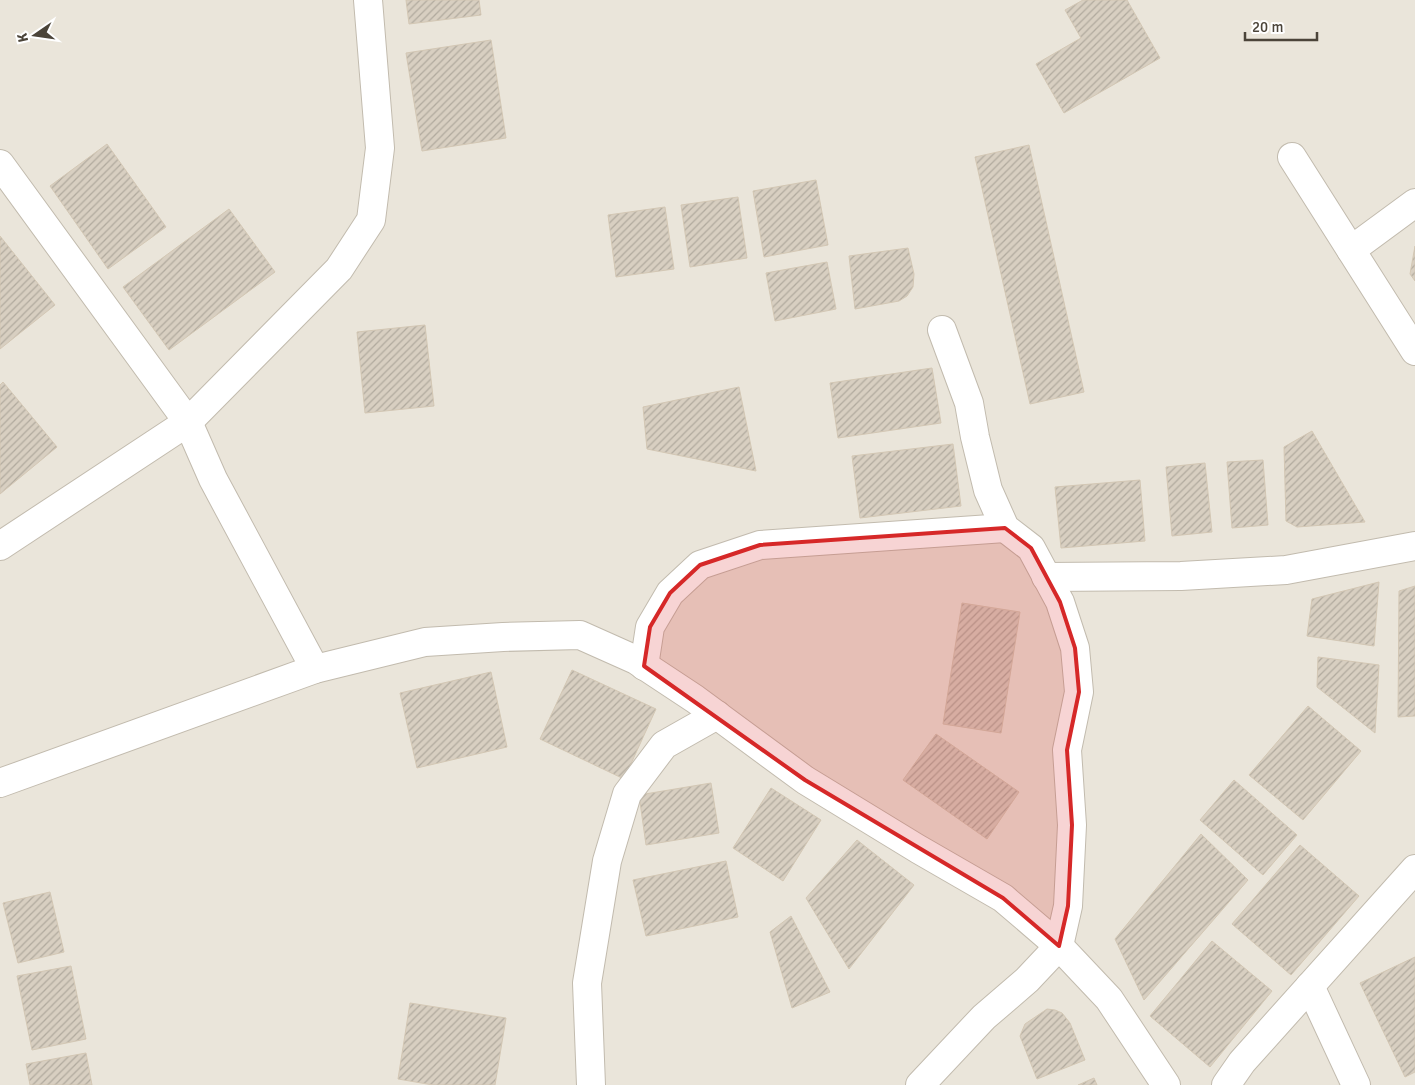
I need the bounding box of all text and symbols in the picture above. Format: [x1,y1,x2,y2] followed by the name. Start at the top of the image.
[10,10,60,60] north arrow
[1245,10,1318,42] scale bar
[1252,18,1283,36] text: 20 m
[13,31,32,44] text: K

